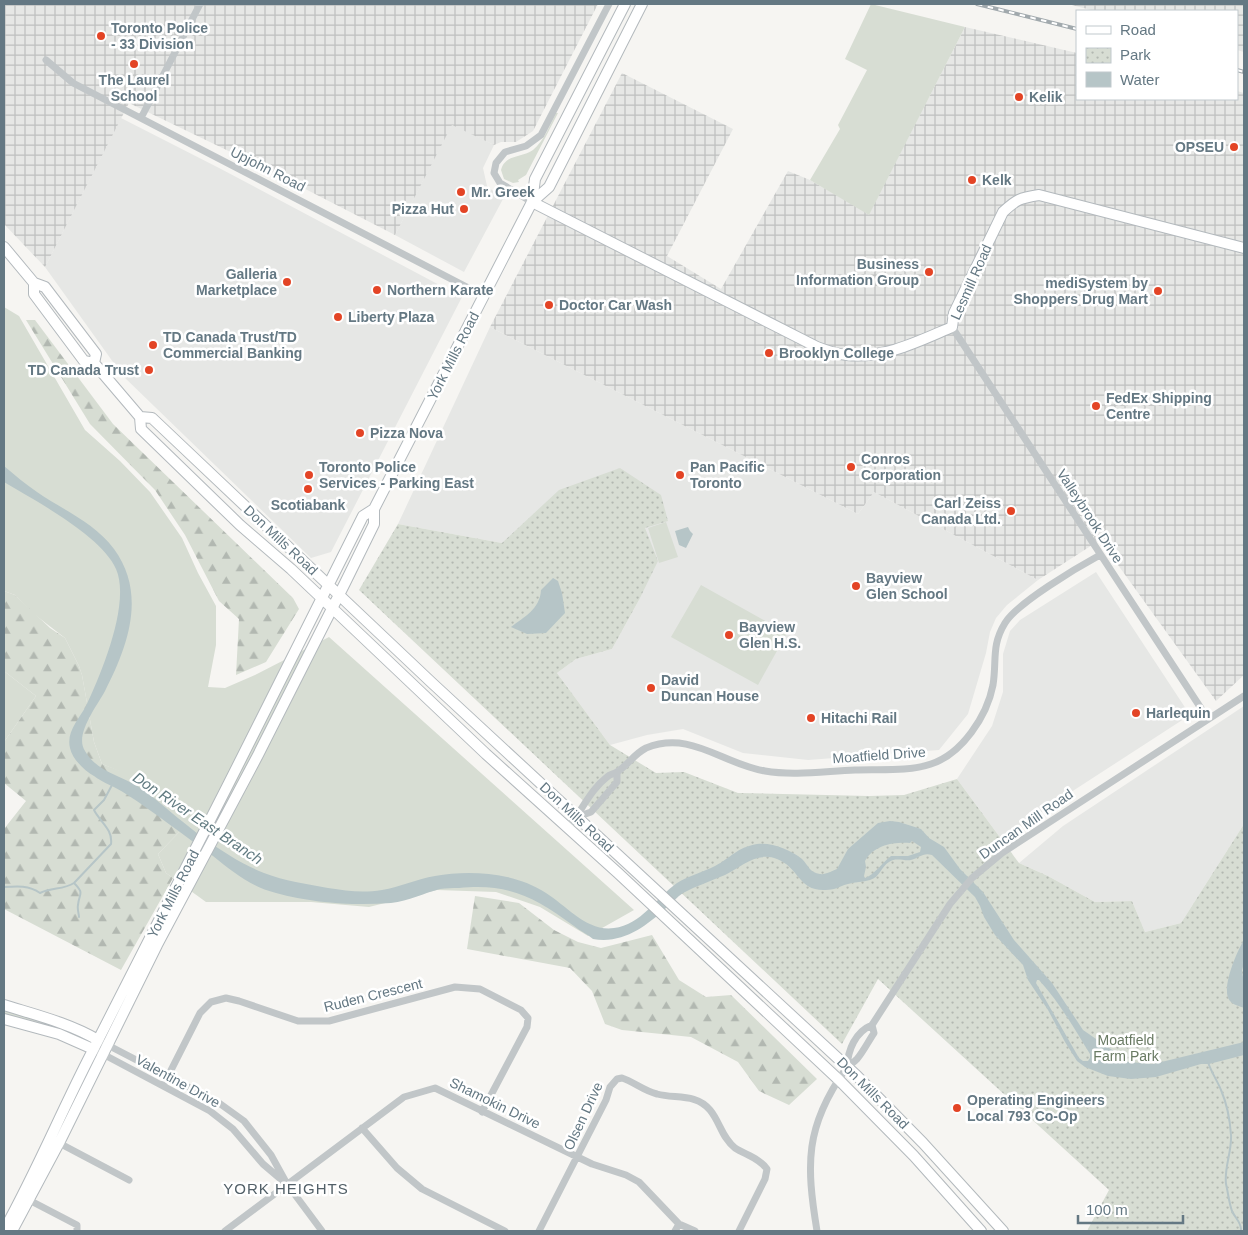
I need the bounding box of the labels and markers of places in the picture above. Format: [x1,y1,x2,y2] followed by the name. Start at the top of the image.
[111,20,208,52] place label: Toronto Police - 33 Division
[95,30,107,42] marker: Toronto Police - 33 Division
[128,58,140,70] marker: The Laurel School
[99,72,169,104] place label: The Laurel School
[1029,89,1063,105] place label: Kelik
[1013,91,1025,103] marker: Kelik
[1175,139,1224,155] place label: OPSEU
[1228,141,1240,153] marker: OPSEU
[982,172,1012,188] place label: Kelk
[966,174,978,186] marker: Kelk
[471,184,535,200] place label: Mr. Greek
[455,186,467,198] marker: Mr. Greek
[392,201,454,217] place label: Pizza Hut
[458,203,470,215] marker: Pizza Hut
[796,256,919,288] place label: Business Information Group
[196,266,277,298] place label: Galleria Marketplace
[923,266,935,278] marker: Business Information Group
[1013,275,1148,307] place label: mediSystem by Shoppers Drug Mart
[281,276,293,288] marker: Galleria Marketplace
[387,282,494,298] place label: Northern Karate
[371,284,383,296] marker: Northern Karate
[1152,285,1164,297] marker: mediSystem by Shoppers Drug Mart
[559,297,672,313] place label: Doctor Car Wash
[543,299,555,311] marker: Doctor Car Wash
[348,309,435,325] place label: Liberty Plaza
[332,311,344,323] marker: Liberty Plaza
[163,329,302,361] place label: TD Canada Trust/TD Commercial Banking
[147,339,159,351] marker: TD Canada Trust/TD Commercial Banking
[779,345,894,361] place label: Brooklyn College
[763,347,775,359] marker: Brooklyn College
[28,362,139,378] place label: TD Canada Trust
[143,364,155,376] marker: TD Canada Trust
[1106,390,1212,422] place label: FedEx Shipping Centre
[1090,400,1102,412] marker: FedEx Shipping Centre
[370,425,443,441] place label: Pizza Nova
[354,427,366,439] marker: Pizza Nova
[861,451,941,483] place label: Conros Corporation
[319,459,474,491] place label: Toronto Police Services - Parking East
[690,459,765,491] place label: Pan Pacific Toronto
[845,461,857,473] marker: Conros Corporation
[303,469,315,481] marker: Toronto Police Services - Parking East
[674,469,686,481] marker: Pan Pacific Toronto
[302,483,314,495] marker: Scotiabank
[921,495,1001,527] place label: Carl Zeiss Canada Ltd.
[271,497,346,513] place label: Scotiabank
[1005,505,1017,517] marker: Carl Zeiss Canada Ltd.
[866,570,948,602] place label: Bayview Glen School
[850,580,862,592] marker: Bayview Glen School
[739,619,801,651] place label: Bayview Glen H.S.
[723,629,735,641] marker: Bayview Glen H.S.
[661,672,759,704] place label: David Duncan House
[645,682,657,694] marker: David Duncan House
[1146,705,1211,721] place label: Harlequin
[1130,707,1142,719] marker: Harlequin
[821,710,897,726] place label: Hitachi Rail
[805,712,817,724] marker: Hitachi Rail
[967,1092,1105,1124] place label: Operating Engineers Local 793 Co-Op
[951,1102,963,1114] marker: Operating Engineers Local 793 Co-Op

